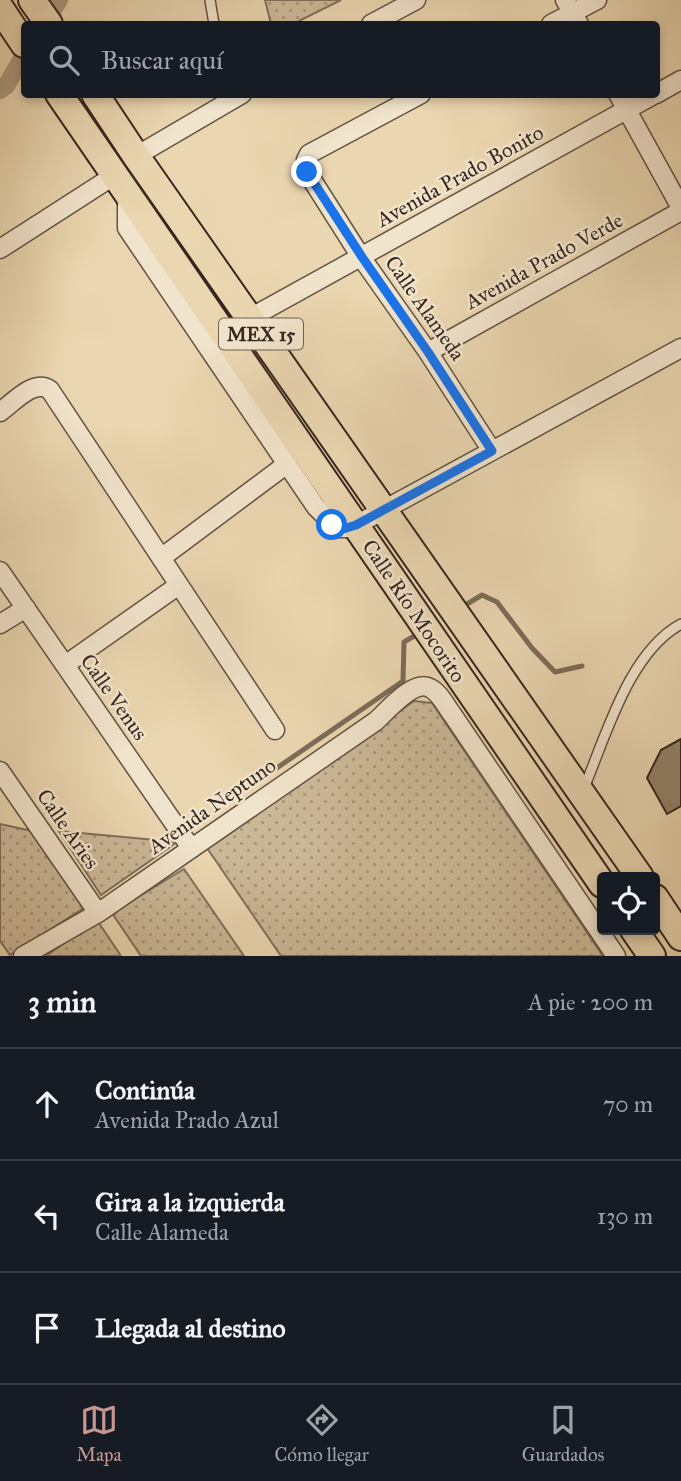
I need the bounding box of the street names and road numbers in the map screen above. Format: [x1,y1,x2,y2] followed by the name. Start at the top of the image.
[371,119,548,233] street label: Avenida Prado Bonito
[460,207,628,316] street label: Avenida Prado Verde
[379,251,471,366] street label: Calle Alameda
[219,318,303,350] road number: MEX 15
[357,535,472,688] street label: Calle Río Mocorito
[75,649,153,745] street label: Calle Venus
[142,752,281,860] street label: Avenida Neptuno
[31,784,105,874] street label: Calle Aries

